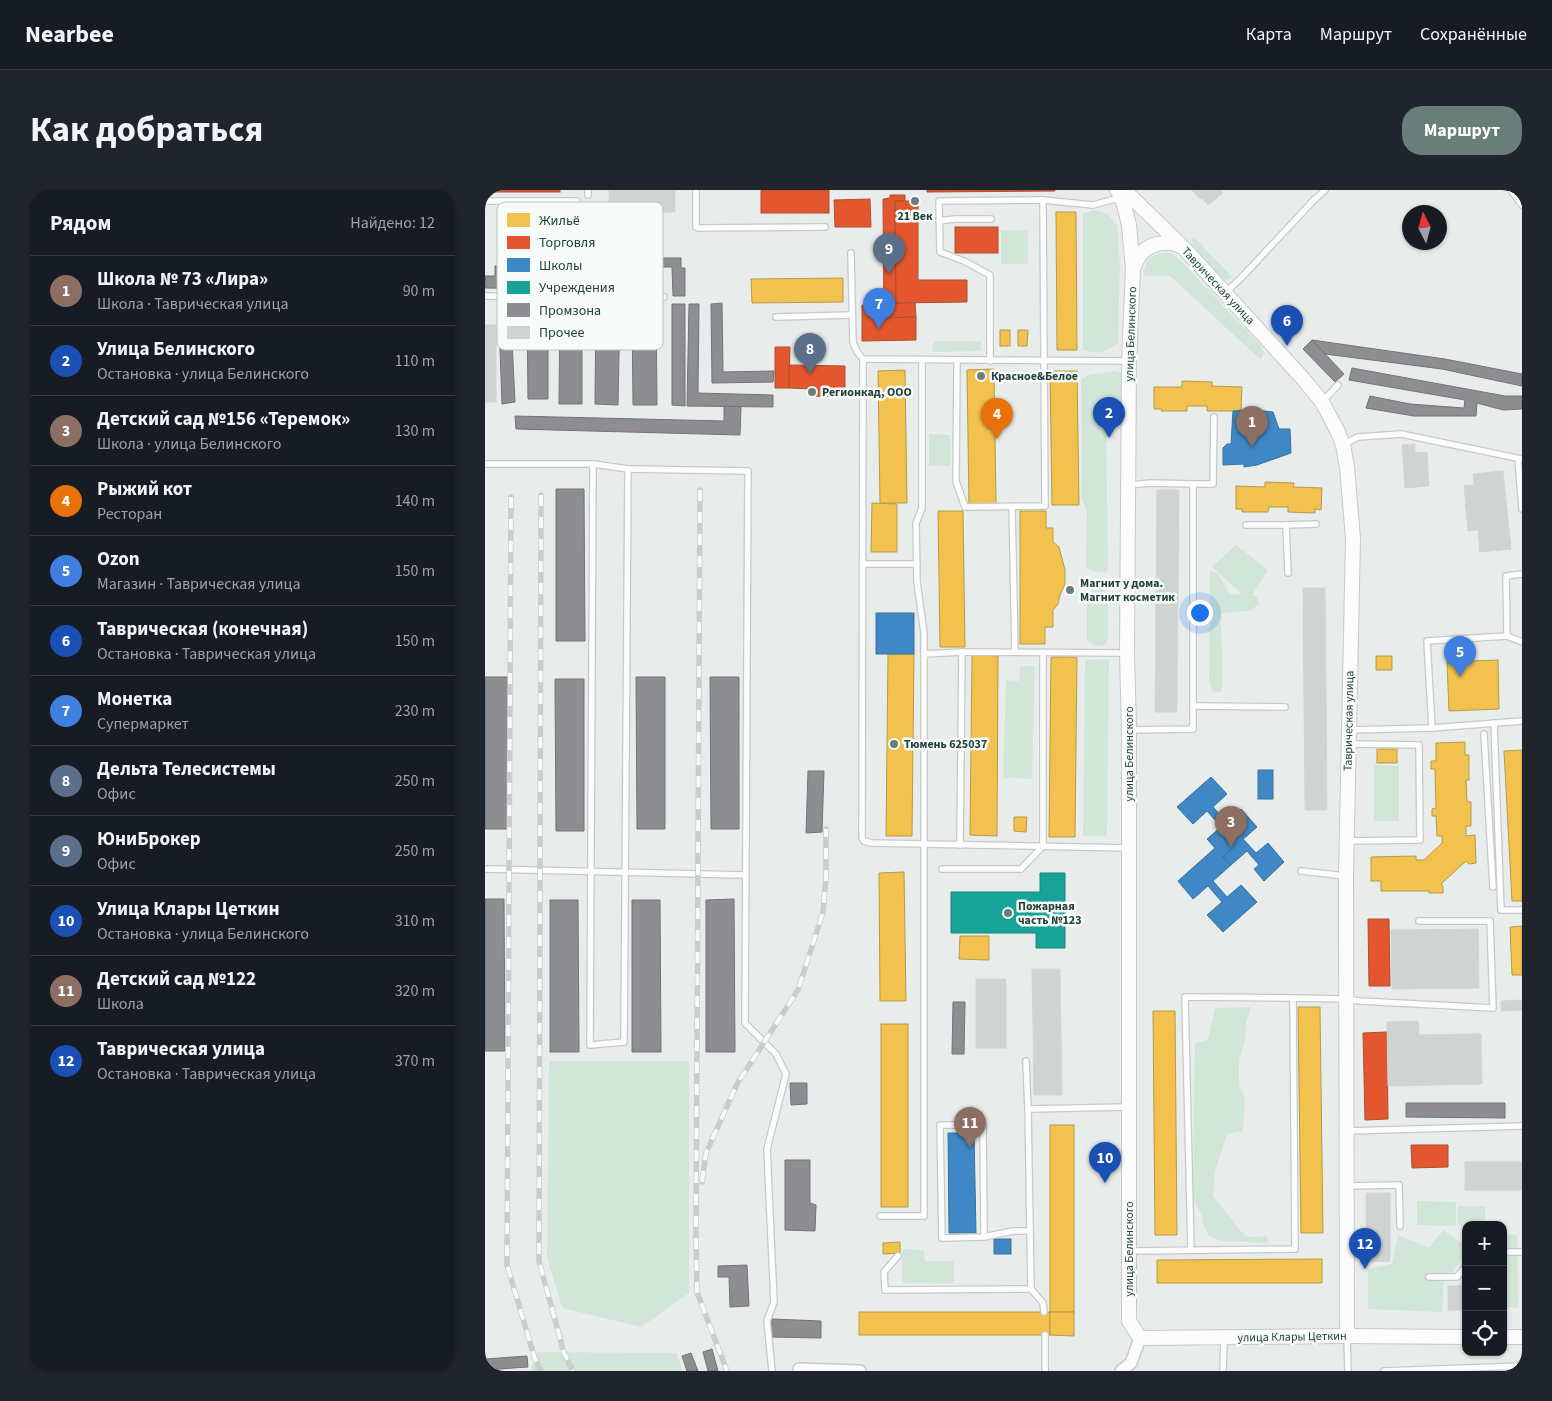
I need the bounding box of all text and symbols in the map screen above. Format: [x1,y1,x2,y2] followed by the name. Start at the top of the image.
[25,17,114,52] text: Nearbee
[1246,22,1292,47] text: Карта
[1320,22,1392,47] text: Маршрут
[1420,22,1527,47] text: Сохранённые
[30,105,263,155] text: Как добраться
[1402,106,1522,155] button: Маршрут
[909,195,921,207] marker: 21 Век
[497,202,663,350] legend
[1402,205,1447,250] north arrow
[50,208,111,238] text: Рядом
[897,208,933,225] place label: 21 Век
[539,211,580,231] text: Жильё
[350,212,435,234] text: Найдено: 12
[539,233,595,253] text: Торговля
[873,233,905,274] pin: 9
[1177,243,1259,329] street label: Таврическая улица
[539,256,582,276] text: Школы
[97,266,268,293] text: Школа № 73 «Лира»
[539,278,615,298] text: Учреждения
[62,280,70,302] text: 1
[403,280,435,302] text: 90 m
[1121,286,1141,382] street label: улица Белинского
[863,288,895,329] pin: 7
[97,293,288,315] text: Школа · Таврическая улица
[539,301,601,321] text: Промзона
[1271,305,1303,346] pin: 6
[539,323,584,343] text: Прочее
[794,333,826,374] pin: 8
[97,336,255,363] text: Улица Белинского
[62,350,70,372] text: 2
[395,350,435,372] text: 110 m
[97,363,309,385] text: Остановка · улица Белинского
[991,368,1078,385] place label: Красное&Белое
[975,370,987,382] marker: Красное&Белое
[822,384,912,401] place label: Регионкад, ООО
[806,386,818,398] marker: Регионкад, ООО
[1093,397,1125,438] pin: 2
[981,398,1013,439] pin: 4
[97,406,350,433] text: Детский сад №156 «Теремок»
[1236,406,1268,447] pin: 1
[62,420,70,442] text: 3
[395,420,435,442] text: 130 m
[97,433,281,455] text: Школа · улица Белинского
[97,476,192,503] text: Рыжий кот
[62,490,70,512] text: 4
[395,490,435,512] text: 140 m
[97,503,162,525] text: Ресторан
[97,546,140,573] text: Ozon
[62,560,70,582] text: 5
[395,560,435,582] text: 150 m
[97,573,301,595] text: Магазин · Таврическая улица
[1080,575,1175,606] place label: Магнит у дома. Магнит косметик
[1064,584,1076,596] marker: Магнит у дома. Магнит косметик
[1187,600,1213,626] your location
[97,616,308,643] text: Таврическая (конечная)
[62,630,70,652] text: 6
[395,630,435,652] text: 150 m
[1444,636,1476,677] pin: 5
[97,643,316,665] text: Остановка · Таврическая улица
[1340,671,1358,771] street label: Таврическая улица
[97,686,172,713] text: Монетка
[62,700,70,722] text: 7
[395,700,435,722] text: 230 m
[1121,706,1138,802] street label: улица Белинского
[97,713,189,735] text: Супермаркет
[904,736,987,753] place label: Тюмень 625037
[888,738,900,750] marker: Тюмень 625037
[97,756,276,783] text: Дельта Телесистемы
[62,770,70,792] text: 8
[395,770,435,792] text: 250 m
[97,783,136,805] text: Офис
[1215,806,1247,847] pin: 3
[97,826,201,853] text: ЮниБрокер
[62,840,70,862] text: 9
[395,840,435,862] text: 250 m
[97,853,136,875] text: Офис
[97,896,280,923] text: Улица Клары Цеткин
[1018,898,1082,929] place label: Пожарная часть №123
[1002,907,1014,919] marker: Пожарная часть №123
[58,910,74,932] text: 10
[395,910,435,932] text: 310 m
[97,923,309,945] text: Остановка · улица Белинского
[97,966,256,993] text: Детский сад №122
[58,980,74,1002] text: 11
[395,980,435,1002] text: 320 m
[97,993,144,1015] text: Школа
[97,1036,265,1063] text: Таврическая улица
[58,1050,74,1072] text: 12
[395,1050,435,1072] text: 370 m
[97,1063,316,1085] text: Остановка · Таврическая улица
[954,1107,986,1148] pin: 11
[1089,1142,1121,1183] pin: 10
[1121,1201,1138,1297] street label: улица Белинского
[1462,1221,1507,1356] map controls
[1462,1221,1507,1266] button: +
[1349,1228,1381,1269] pin: 12
[1462,1266,1507,1311] button: −
[1462,1311,1507,1356] button: locate
[1237,1328,1347,1346] street label: улица Клары Цеткин

